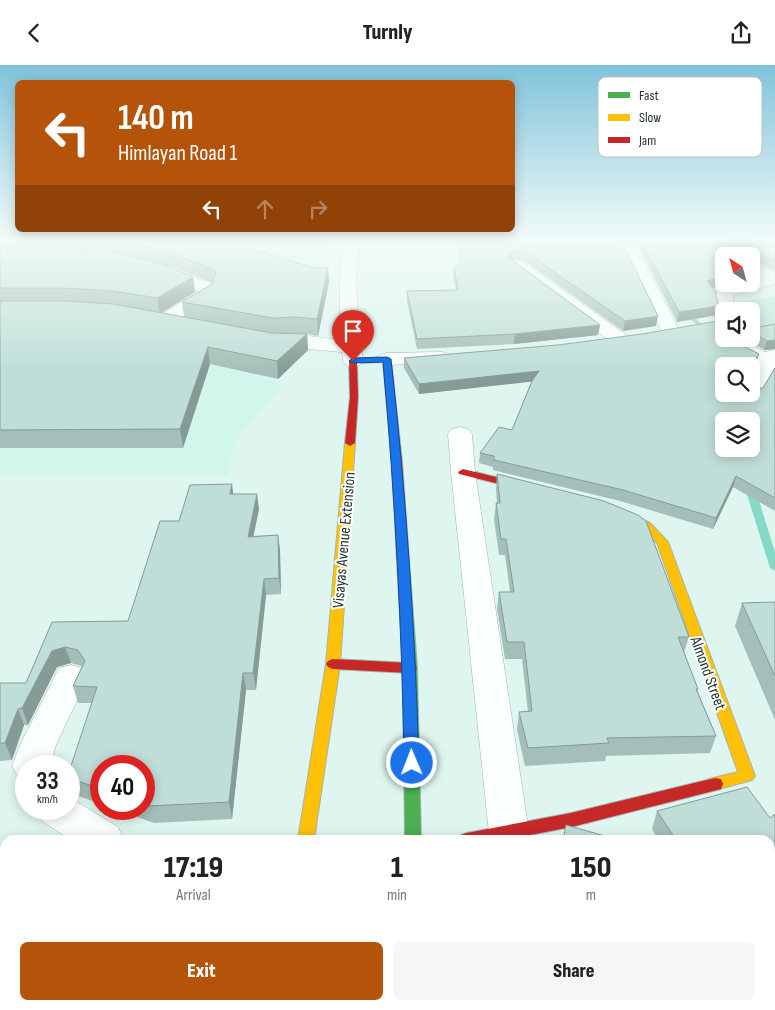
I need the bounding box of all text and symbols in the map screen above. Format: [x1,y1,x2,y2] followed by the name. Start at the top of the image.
[20,19,48,47] icon: back
[363,19,412,46] text: Turnly
[727,19,755,47] icon: share
[598,77,762,157] legend
[639,87,659,104] text: Fast
[118,97,194,140] text: 140 m
[35,100,100,165] icon: left
[639,109,661,126] text: Slow
[638,132,656,149] text: Jam
[118,140,237,167] text: Himlayan Road 1
[198,195,226,223] icon: left
[251,195,279,223] icon: ahead
[304,195,332,223] icon: right
[715,247,760,293] north arrow
[715,247,760,457] map controls
[715,302,760,347] button: sound
[332,310,374,361] pin
[339,317,367,345] icon: arrive
[715,357,760,402] button: search
[715,412,760,457] button: layers
[329,471,360,609] street label: Visayas Avenue Extension
[685,633,730,713] street label: Almond Street
[385,736,437,788] position arrow
[90,755,155,820] speed limit sign: 40
[36,766,59,797] text: 33
[37,792,58,807] text: km/h
[164,850,223,886] text: 17:19
[391,850,403,886] text: 1
[571,850,611,886] text: 150
[176,886,211,905] text: Arrival
[387,886,407,905] text: min
[586,886,596,905] text: m
[20,942,383,1000] button: Exit
[393,942,755,1000] button: Share

